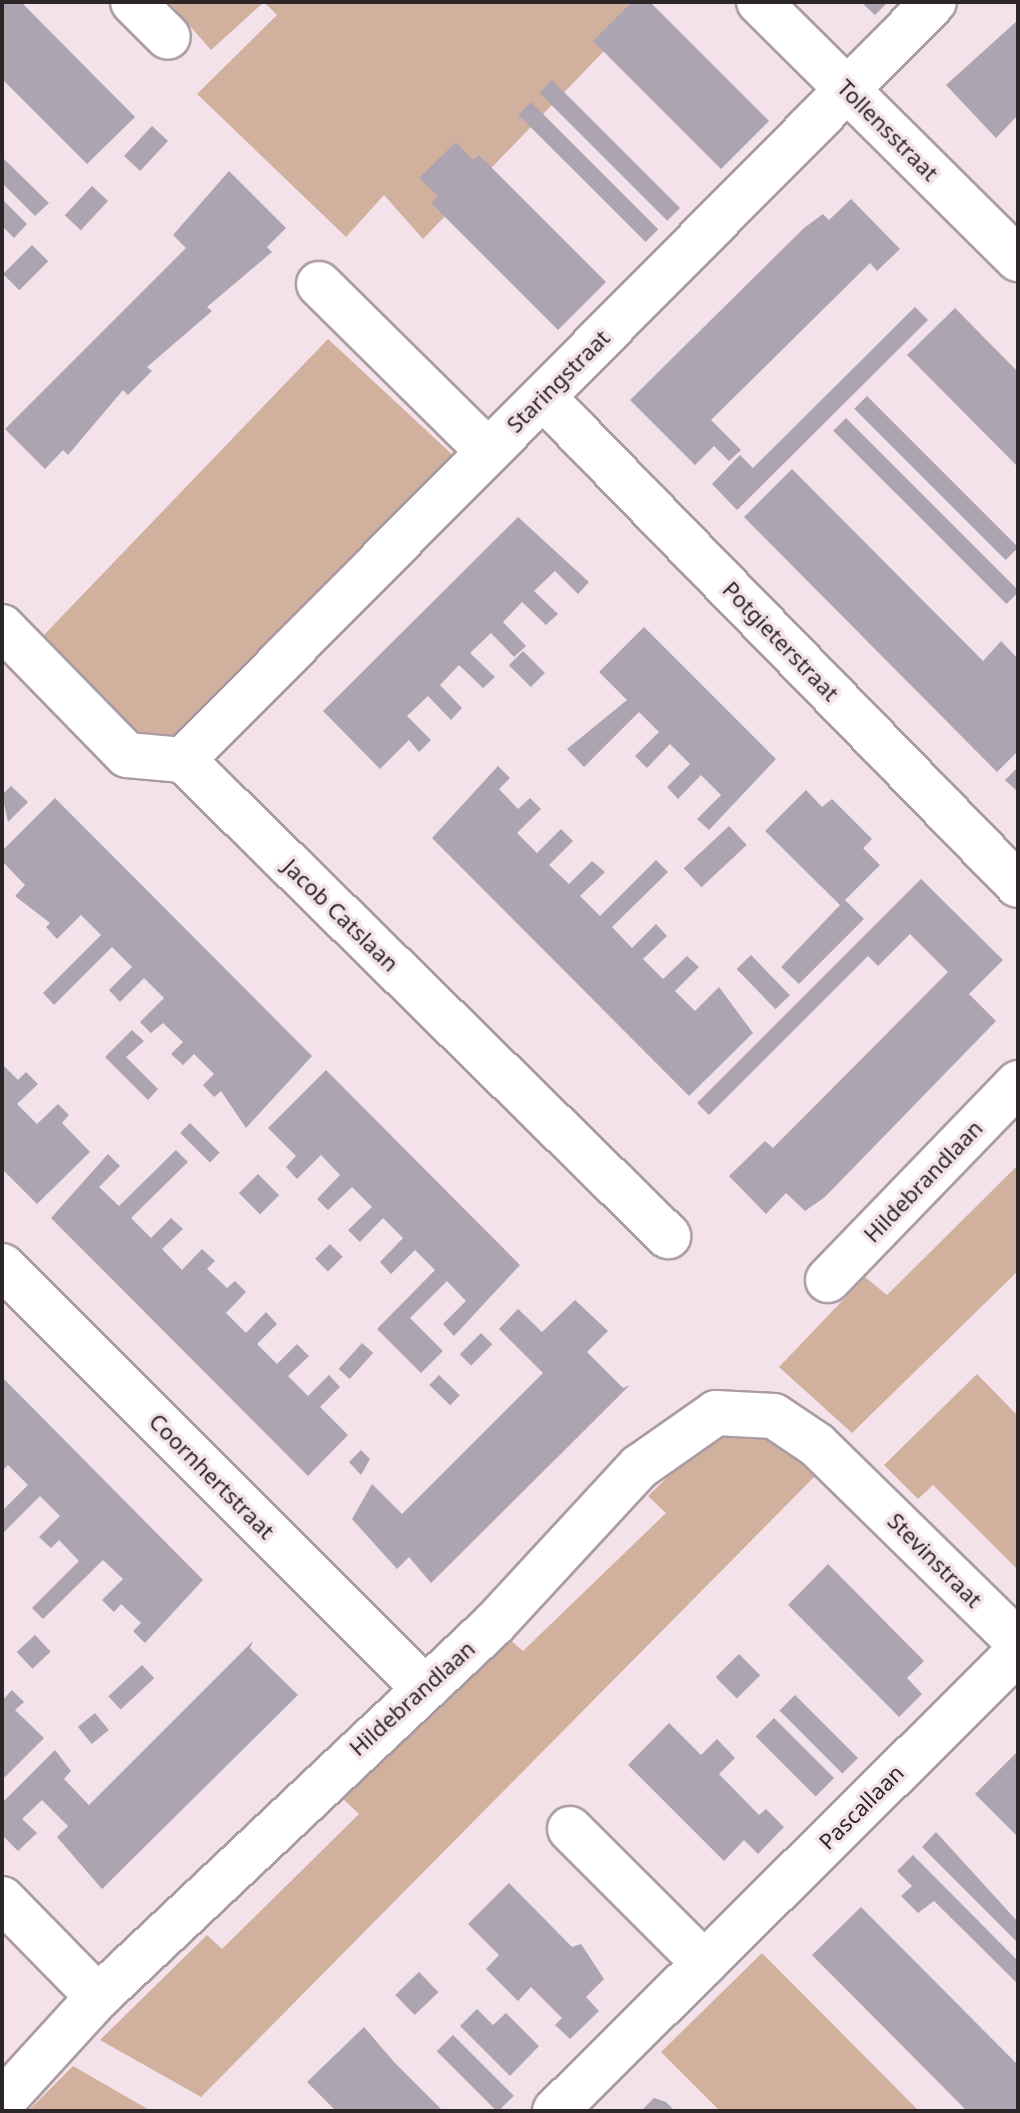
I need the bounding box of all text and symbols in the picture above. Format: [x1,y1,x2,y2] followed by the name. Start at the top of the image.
[832,74,944,186] street label: Tollensstraat
[501,324,615,438] street label: Staringstraat
[718,576,844,706] street label: Potgieterstraat
[278,853,404,977] street label: Jacob Catslaan
[858,1115,988,1247] street label: Hildebrandlaan
[144,1408,280,1544] street label: Coornhertstraat
[882,1507,988,1613] street label: Stevinstraat
[344,1635,480,1761] street label: Hildebrandlaan
[813,1759,909,1855] street label: Pascallaan

